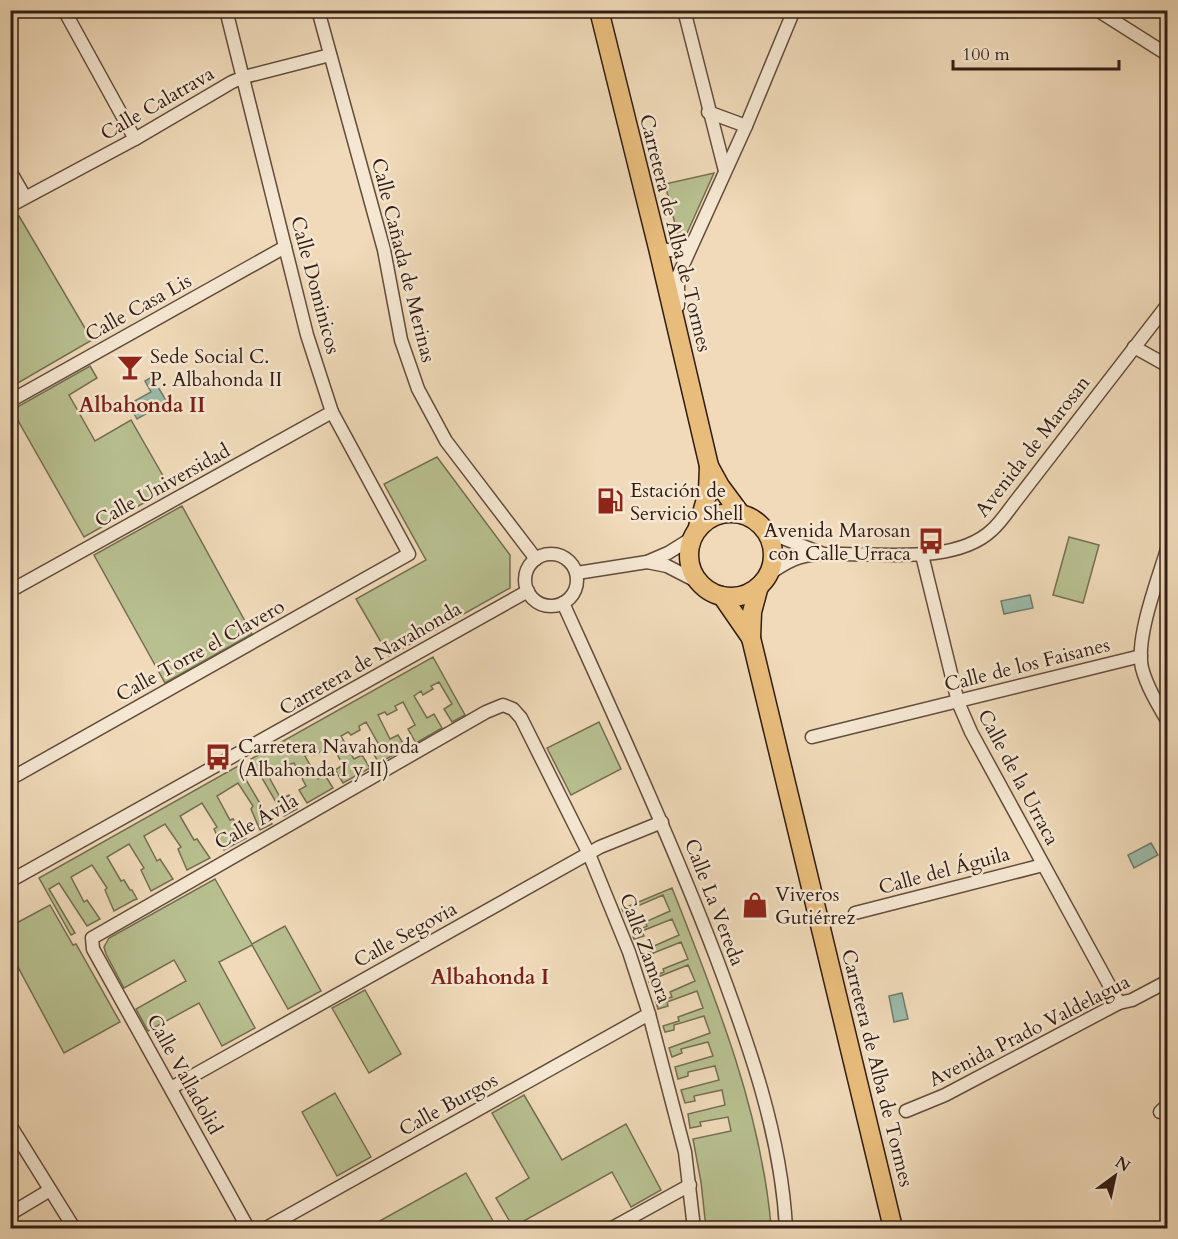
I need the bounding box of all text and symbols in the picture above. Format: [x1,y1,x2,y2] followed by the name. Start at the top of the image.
[953,33,1120,71] scale bar
[962,42,1010,67] text: 100 m
[95,60,219,147] street label: Calle Calatrava
[633,111,718,355] street label: Carretera de Alba de Tormes
[365,155,442,365] street label: Calle Cañada de Merinas
[284,213,347,357] street label: Calle Dominicos
[80,267,196,348] street label: Calle Casa Lis
[150,343,282,393] place label: Sede Social C. P. Albahonda II
[115,352,145,382] bar icon: Sede Social C. P. Albahonda II
[969,370,1097,523] street label: Avenida de Marosan
[79,391,205,420] district label: Albahonda II
[90,437,235,534] street label: Calle Universidad
[630,477,743,527] place label: Estación de Servicio Shell
[595,486,625,516] fuel station icon: Estación de Servicio Shell
[764,517,912,567] place label: Avenida Marosan con Calle Urraca
[916,526,946,556] bus stop icon: Avenida Marosan con Calle Urraca
[111,593,290,708] street label: Calle Torre el Clavero
[274,595,467,722] street label: Carretera de Navahonda
[941,631,1113,698] street label: Calle de los Faisanes
[971,705,1066,850] street label: Calle de la Urraca
[238,733,420,783] place label: Carretera Navahonda (Albahonda I y II)
[203,742,233,772] bus stop icon: Carretera Navahonda (Albahonda I y II)
[210,786,303,856] street label: Calle Ávila
[678,835,751,970] street label: Calle La Vereda
[876,840,1013,901] street label: Calle del Águila
[775,881,856,931] place label: Viveros Gutiérrez
[613,889,678,1007] street label: Calle Zamora
[740,890,770,920] shop icon: Viveros Gutiérrez
[349,895,462,974] street label: Calle Segovia
[835,946,920,1190] street label: Carretera de Alba de Tormes
[431,963,549,992] district label: Albahonda I
[924,968,1135,1093] street label: Avenida Prado Valdelagua
[140,1009,229,1139] street label: Calle Valladolid
[394,1066,503,1143] street label: Calle Burgos
[1085,1146,1145,1206] north arrow
[1111,1151,1135,1177] text: N

